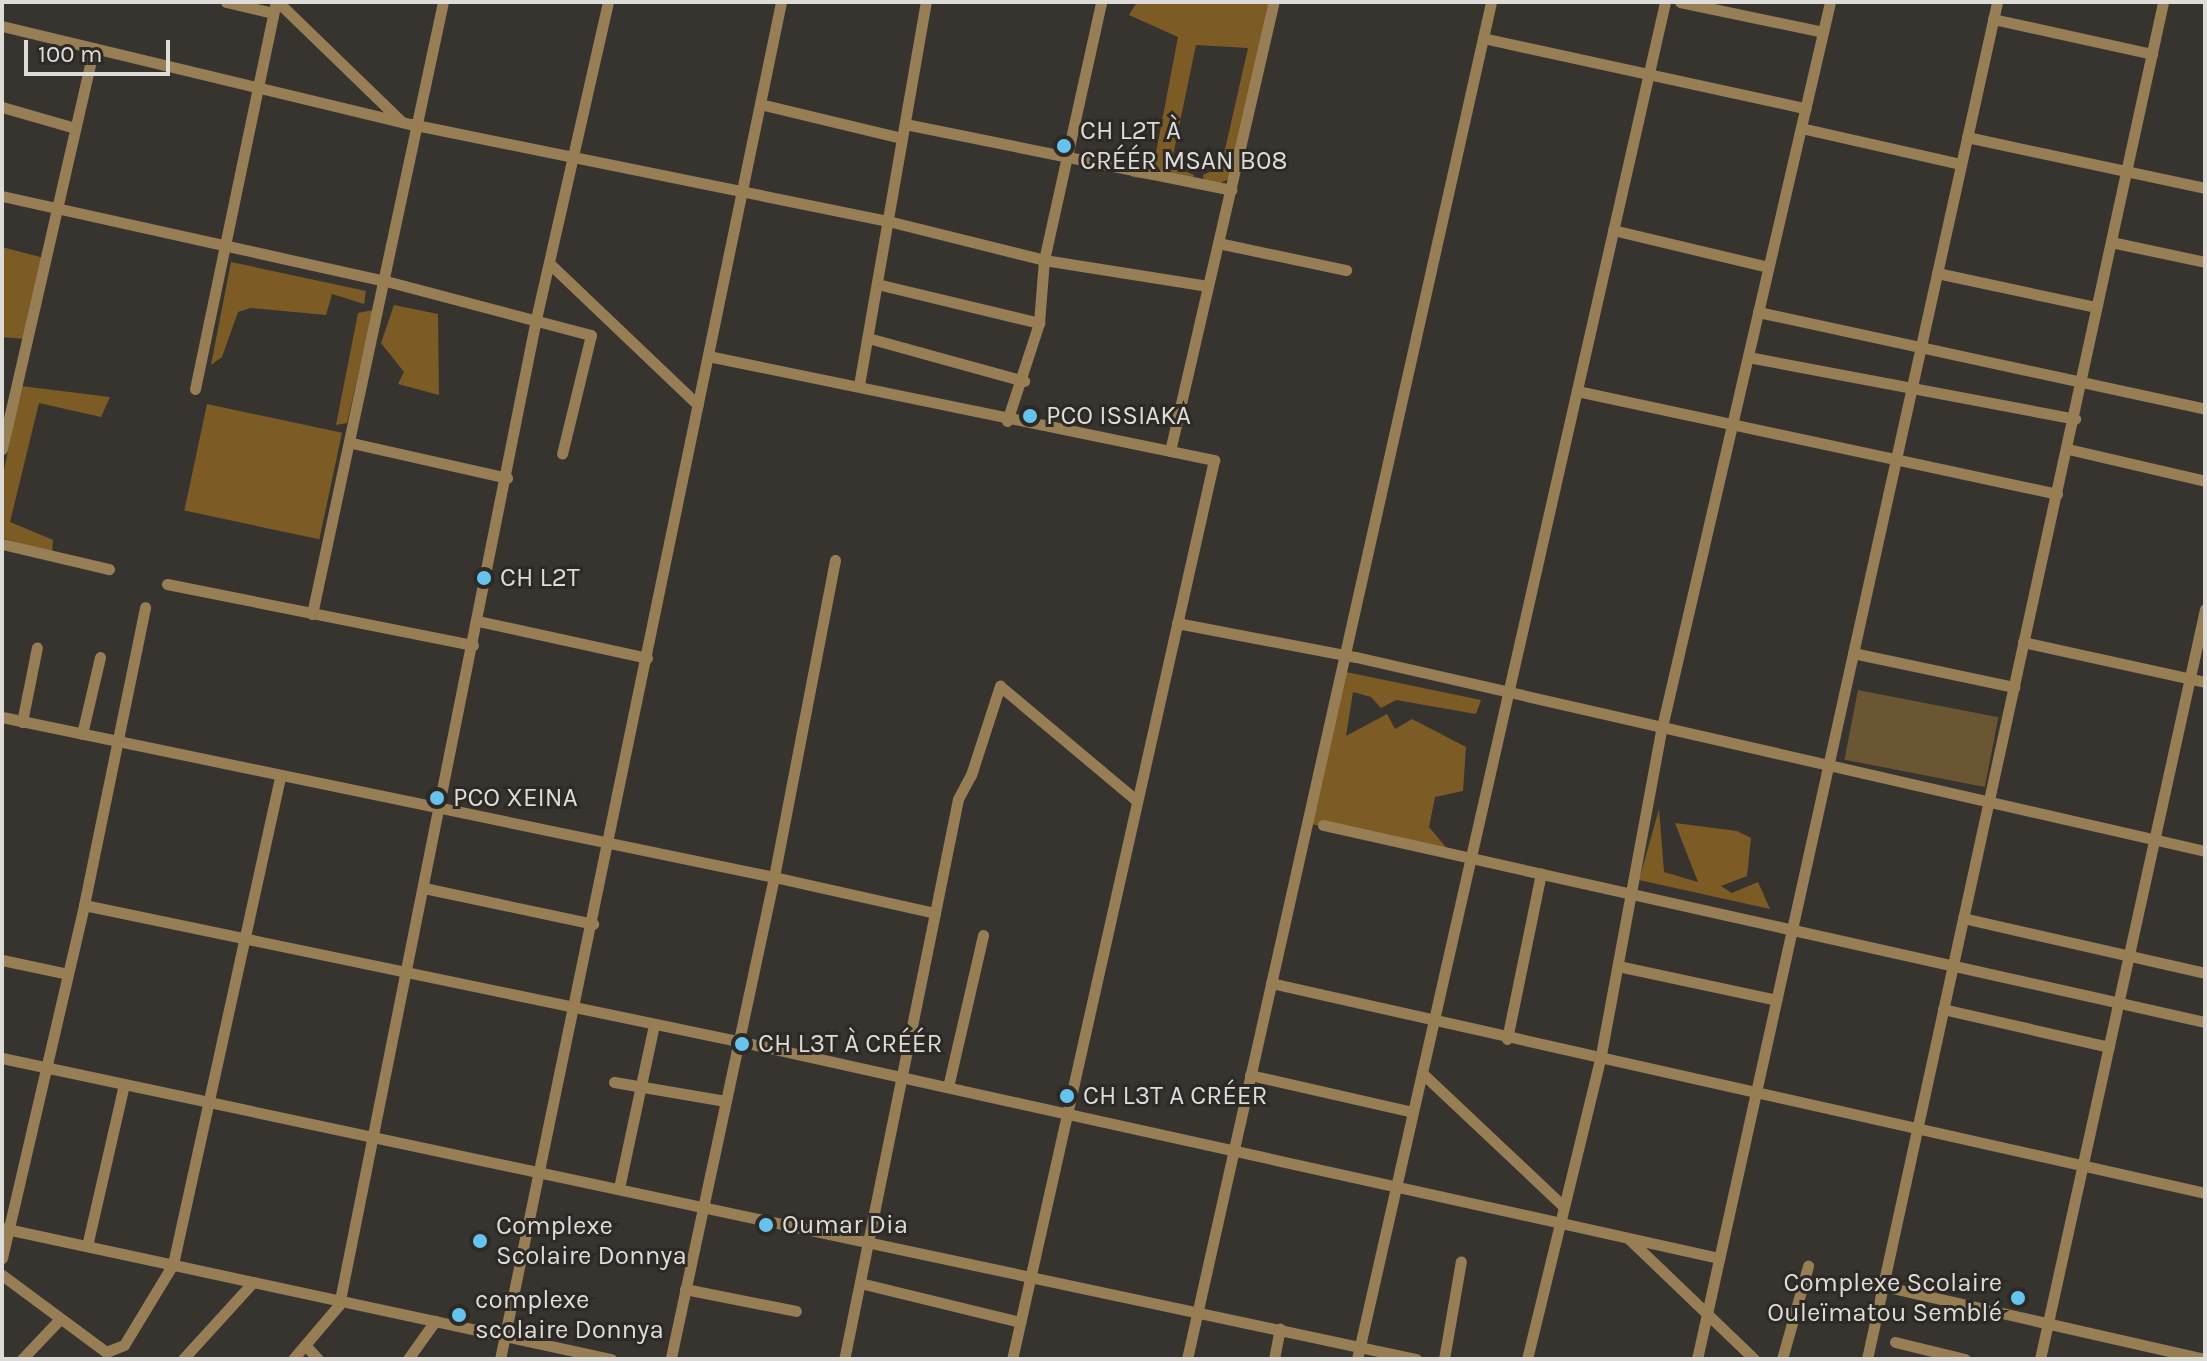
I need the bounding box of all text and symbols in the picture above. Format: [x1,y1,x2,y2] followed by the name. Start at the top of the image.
[28,24,174,74] scale bar
[38,40,103,68] text: 100 m
[1080,115,1287,176] place label: CH L2T À CRÉÉR MSAN B08
[1055,137,1073,155] marker: CH L2T À CRÉÉR MSAN B08
[1046,400,1191,432] place label: PCO ISSIAKA
[1021,407,1039,425] marker: PCO ISSIAKA
[500,562,580,594] place label: CH L2T
[475,569,493,587] marker: CH L2T
[453,782,578,814] place label: PCO XEINA
[428,789,446,807] marker: PCO XEINA
[758,1028,942,1060] place label: CH L3T À CRÉÉR
[733,1035,751,1053] marker: CH L3T À CRÉÉR
[1083,1080,1267,1112] place label: CH L3T A CRÉER
[1058,1087,1076,1105] marker: CH L3T A CRÉER
[782,1209,908,1241] place label: Oumar Dia
[496,1210,687,1272] place label: Complexe Scolaire Donnya
[757,1216,775,1234] marker: Oumar Dia
[471,1232,489,1250] marker: Complexe Scolaire Donnya
[1767,1267,2002,1328] place label: Complexe Scolaire Ouleïmatou Semblé
[475,1284,664,1346] place label: complexe scolaire Donnya
[2009,1289,2027,1307] marker: Complexe Scolaire Ouleïmatou Semblé
[450,1306,468,1324] marker: complexe scolaire Donnya

